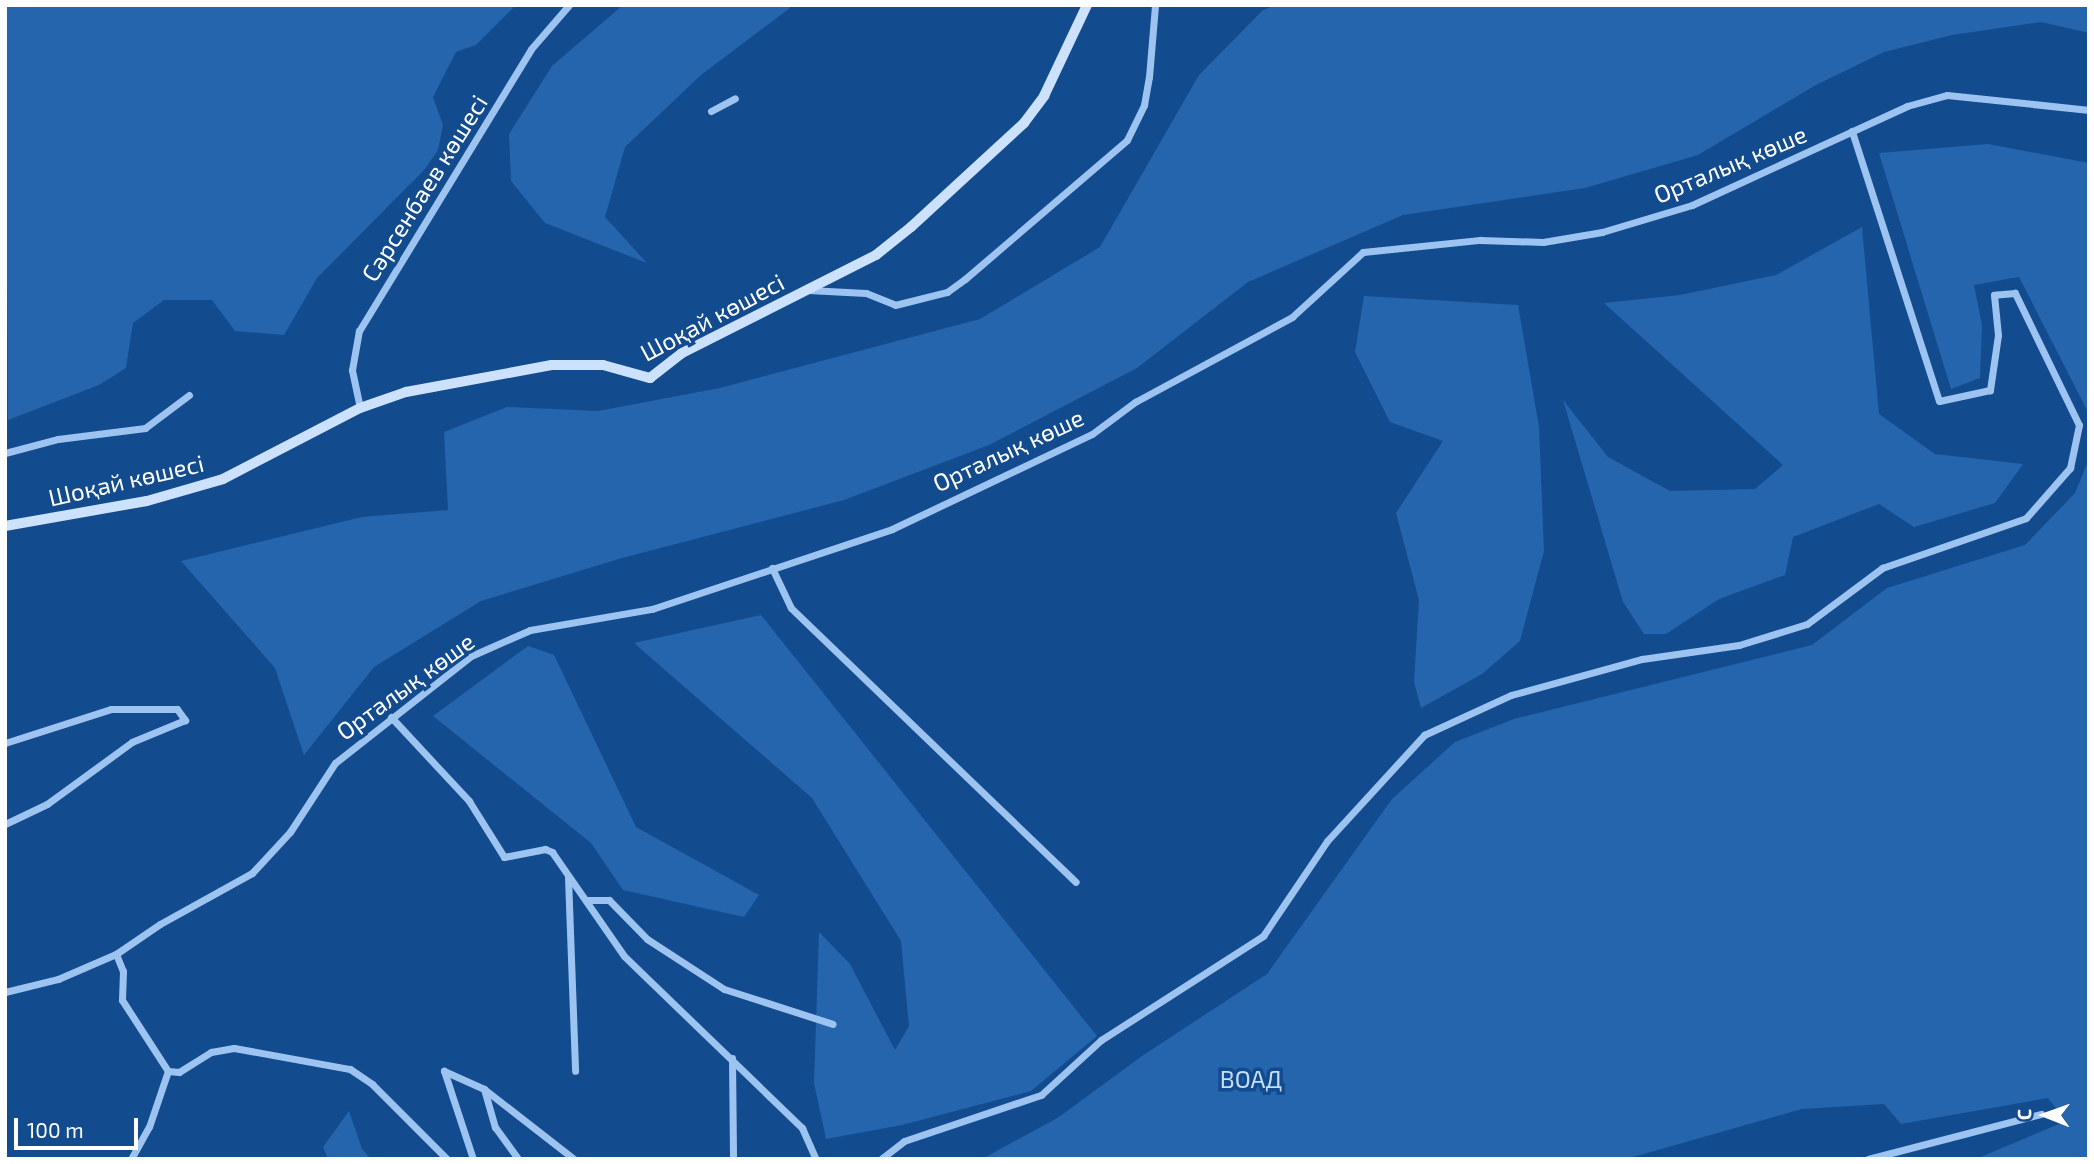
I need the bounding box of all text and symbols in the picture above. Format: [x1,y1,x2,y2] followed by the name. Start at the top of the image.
[355,89,493,287] street label: Сәрсенбаев көшесі
[1649,119,1811,209] street label: Орталық көше
[635,267,789,367] street label: Шоқай көшесі
[928,402,1088,498] street label: Орталық көше
[46,448,206,512] street label: Шоқай көшесі
[331,626,479,746] street label: Орталық көше
[1220,1065,1282,1093] park label: ВОАД
[2010,1080,2080,1150] north arrow
[18,1104,142,1148] scale bar
[2012,1109,2035,1120] text: С
[27,1117,84,1142] text: 100 m

